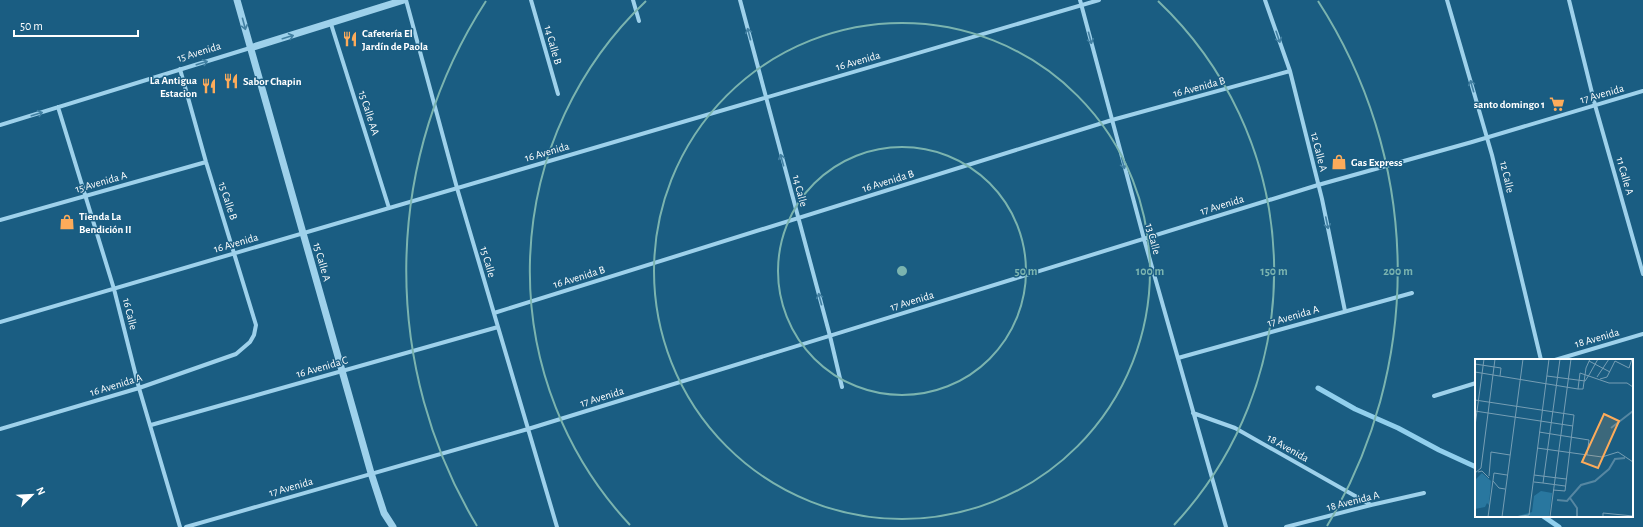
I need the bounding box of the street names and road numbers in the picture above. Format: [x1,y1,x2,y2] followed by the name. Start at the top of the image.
[542,24,564,66] street label: 14 Calle B
[176,40,222,64] street label: 15 Avenida
[835,49,881,73] street label: 16 Avenida
[1172,75,1226,99] street label: 16 Avenida B
[1579,83,1625,105] street label: 17 Avenida
[357,89,382,137] street label: 15 Calle AA
[1309,131,1329,173] street label: 12 Calle A
[524,140,570,164] street label: 16 Avenida
[1614,156,1636,197] street label: 11 Calle A
[1498,160,1516,194] street label: 12 Calle
[861,168,915,194] street label: 16 Avenida B
[74,169,129,195] street label: 15 Avenida A
[791,174,809,208] street label: 14 Calle
[217,181,239,221] street label: 15 Calle B
[1199,193,1245,217] street label: 17 Avenida
[1144,222,1162,256] street label: 13 Calle
[213,231,259,255] street label: 16 Avenida
[311,241,333,283] street label: 15 Calle A
[478,245,498,279] street label: 15 Calle
[552,264,606,290] street label: 16 Avenida B
[889,289,935,313] street label: 17 Avenida
[121,297,139,331] street label: 16 Calle
[1266,303,1321,329] street label: 17 Avenida A
[1574,326,1620,350] street label: 18 Avenida
[295,354,349,380] street label: 16 Avenida C
[89,372,144,398] street label: 16 Avenida A
[579,385,625,409] street label: 17 Avenida
[1265,432,1311,464] street label: 18 Avenida
[268,476,314,498] street label: 17 Avenida
[1326,489,1381,513] street label: 18 Avenida A

